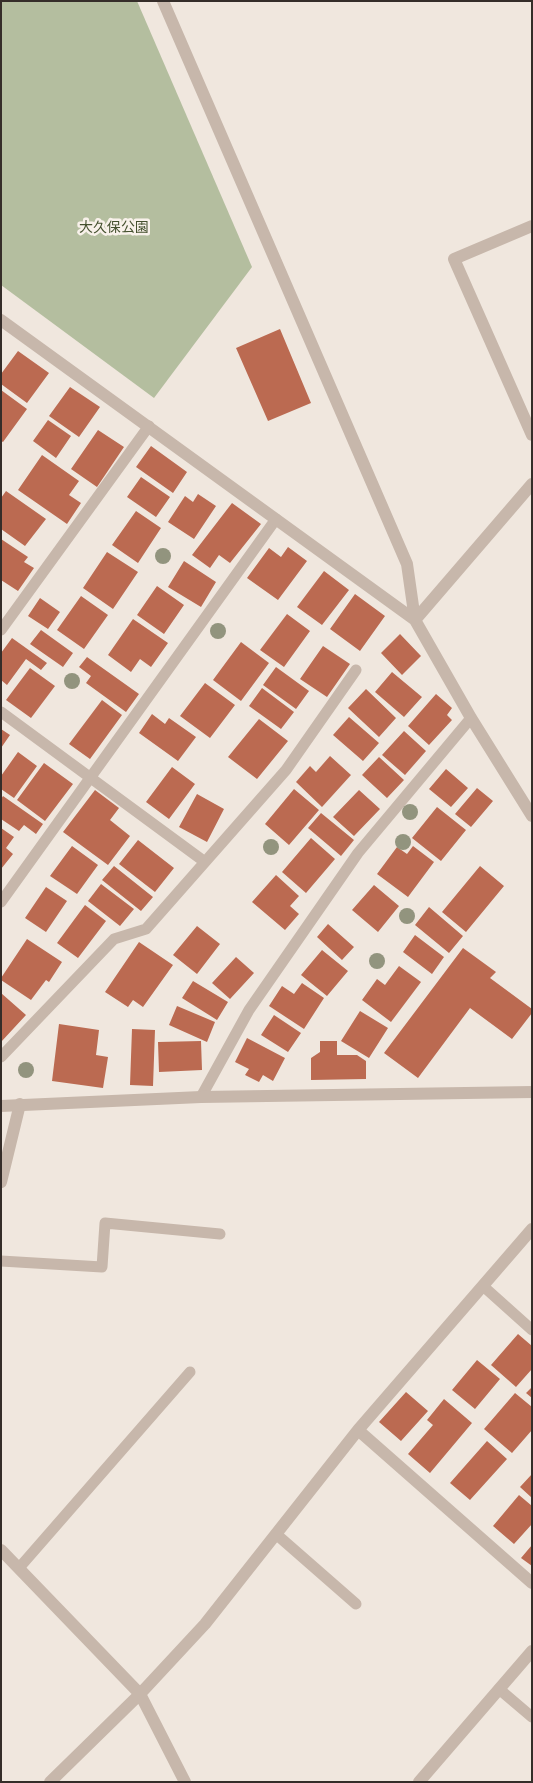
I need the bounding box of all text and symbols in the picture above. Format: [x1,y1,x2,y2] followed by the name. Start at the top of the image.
[79,220,149,236] park label: 大久保公園

